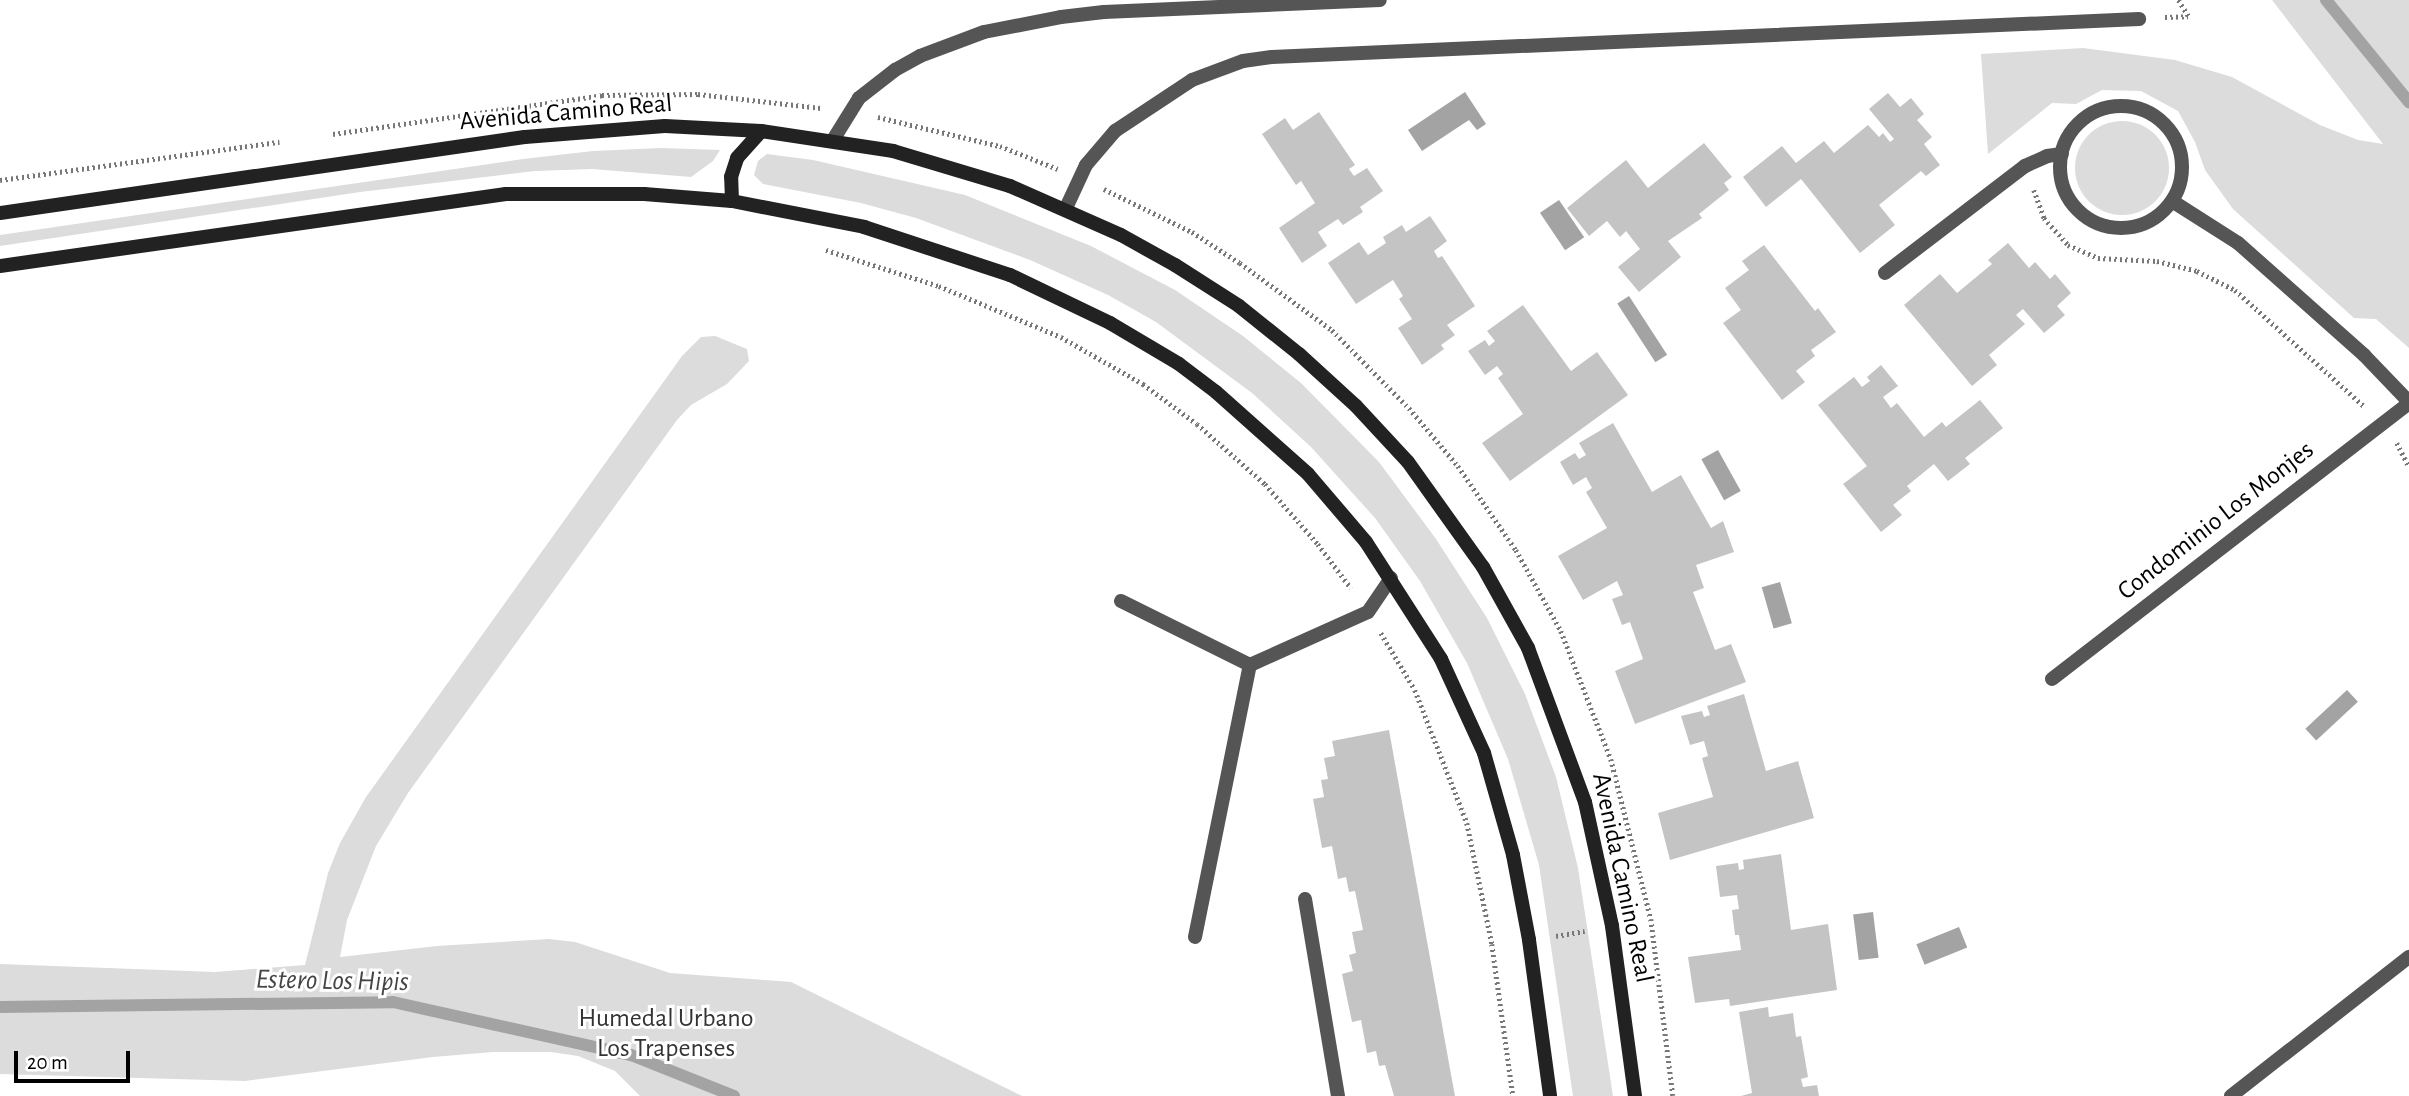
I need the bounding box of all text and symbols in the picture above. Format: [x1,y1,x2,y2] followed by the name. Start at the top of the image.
[458,88,674,138] street label: Avenida Camino Real
[2112,435,2320,607] street label: Condominio Los Monjes
[1585,770,1659,986] street label: Avenida Camino Real
[255,963,409,999] water label: Estero Los Hipis
[579,1003,753,1064] park label: Humedal Urbano Los Trapenses
[18,1036,133,1080] scale bar
[27,1052,68,1073] text: 20 m

